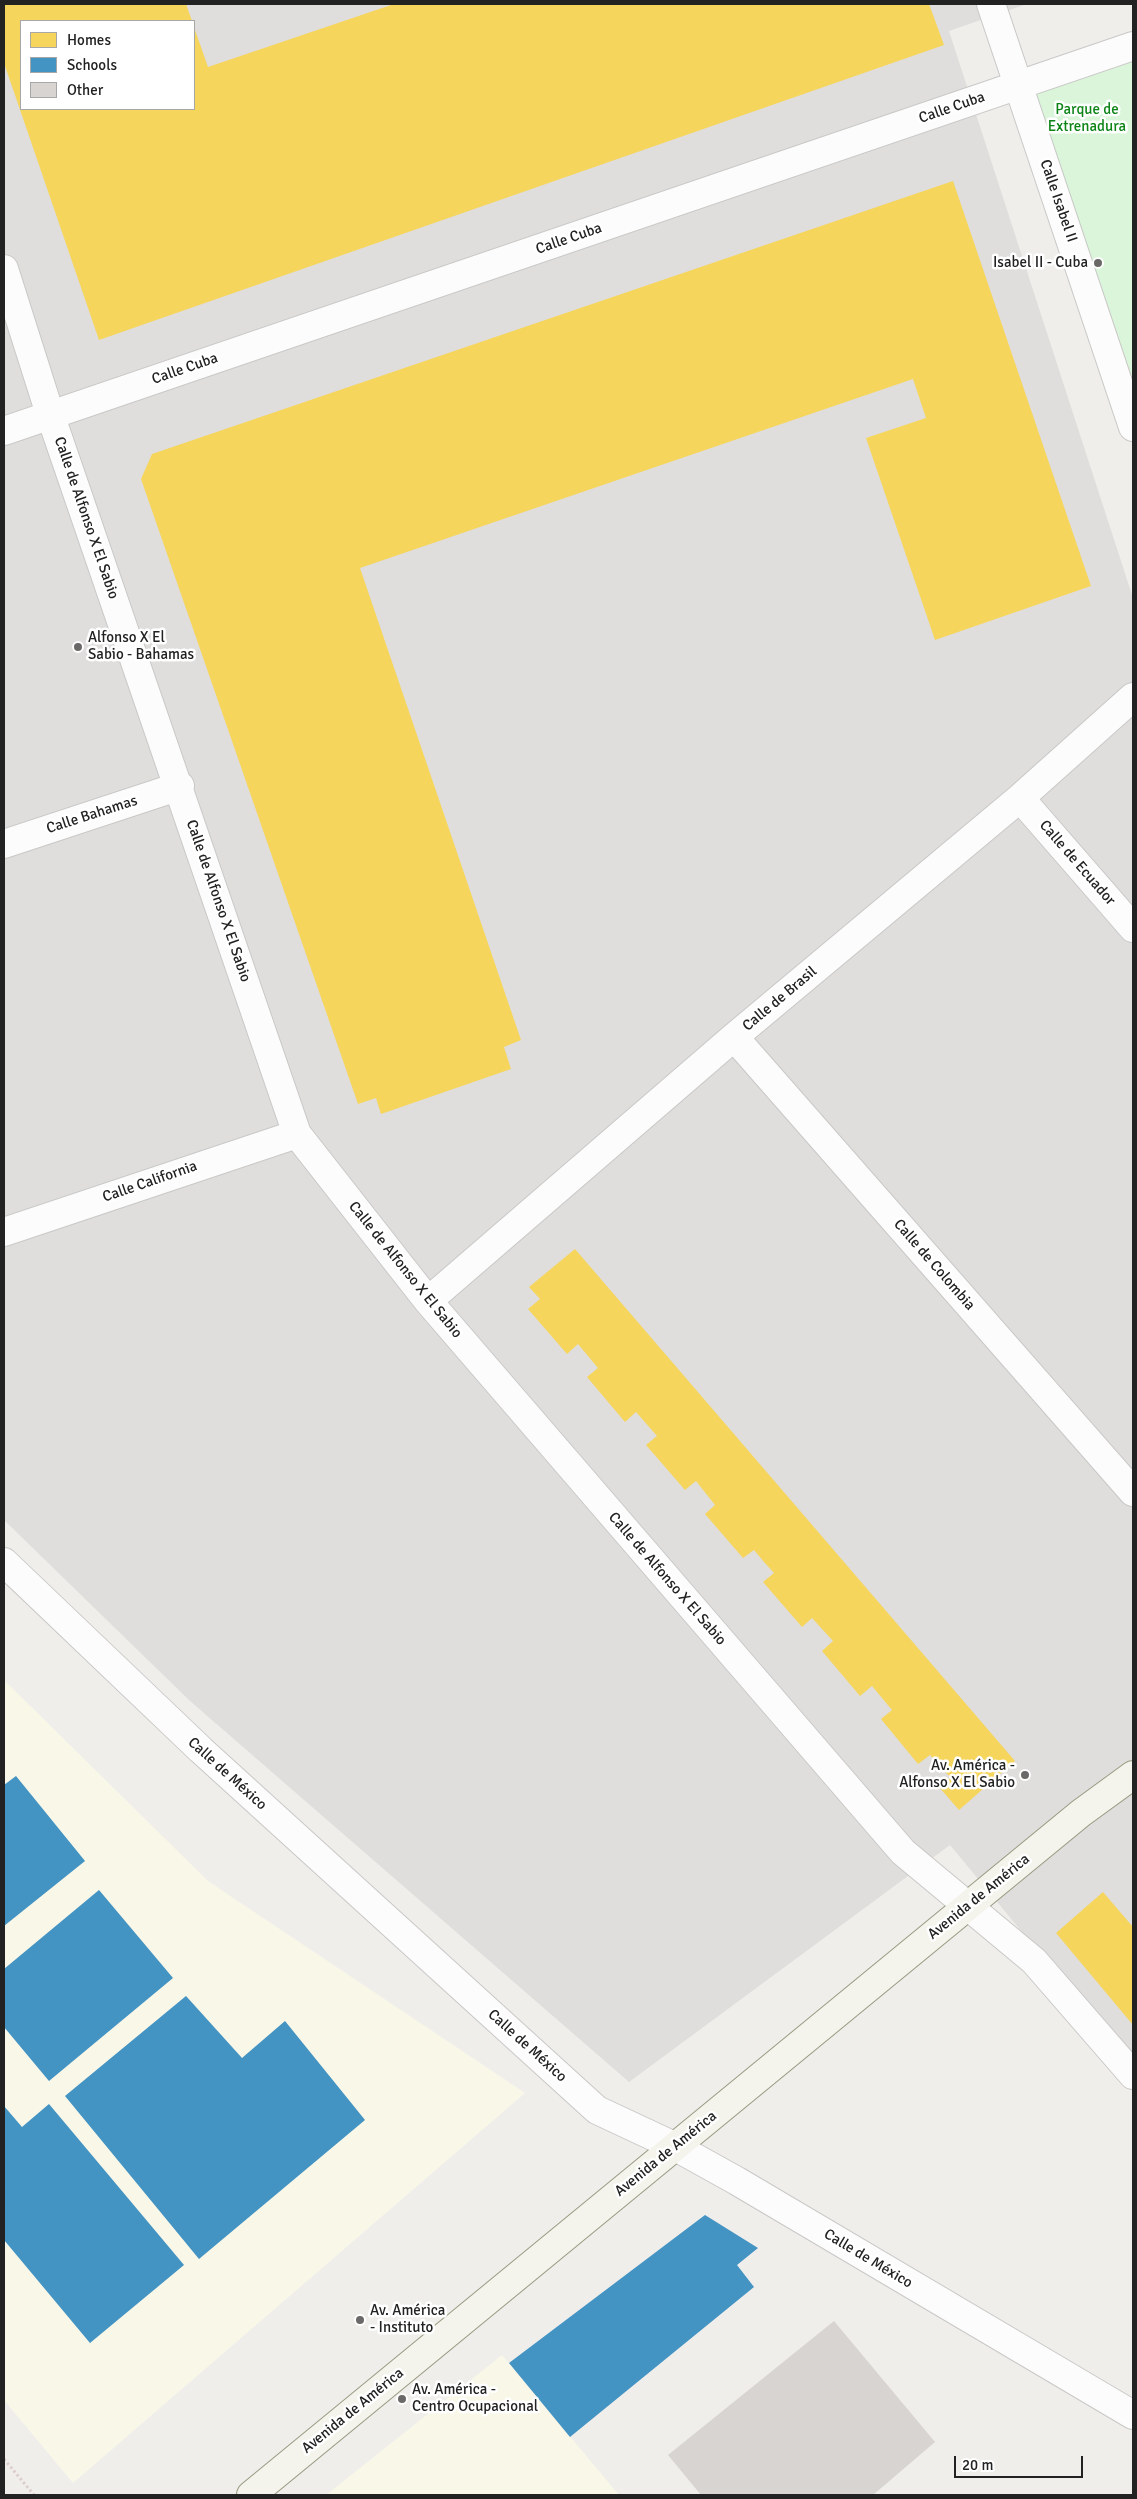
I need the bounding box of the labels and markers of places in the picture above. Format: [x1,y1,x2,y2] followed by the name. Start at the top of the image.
[993,254,1088,272] place label: Isabel II - Cuba
[1092,257,1104,269] marker: Isabel II - Cuba
[88,629,194,664] place label: Alfonso X El Sabio - Bahamas
[72,641,84,653] marker: Alfonso X El Sabio - Bahamas
[899,1757,1015,1792] place label: Av. América - Alfonso X El Sabio
[1019,1769,1031,1781] marker: Av. América - Alfonso X El Sabio
[370,2302,445,2337] place label: Av. América - Instituto
[354,2314,366,2326] marker: Av. América - Instituto
[412,2381,538,2416] place label: Av. América - Centro Ocupacional
[396,2393,408,2405] marker: Av. América - Centro Ocupacional

